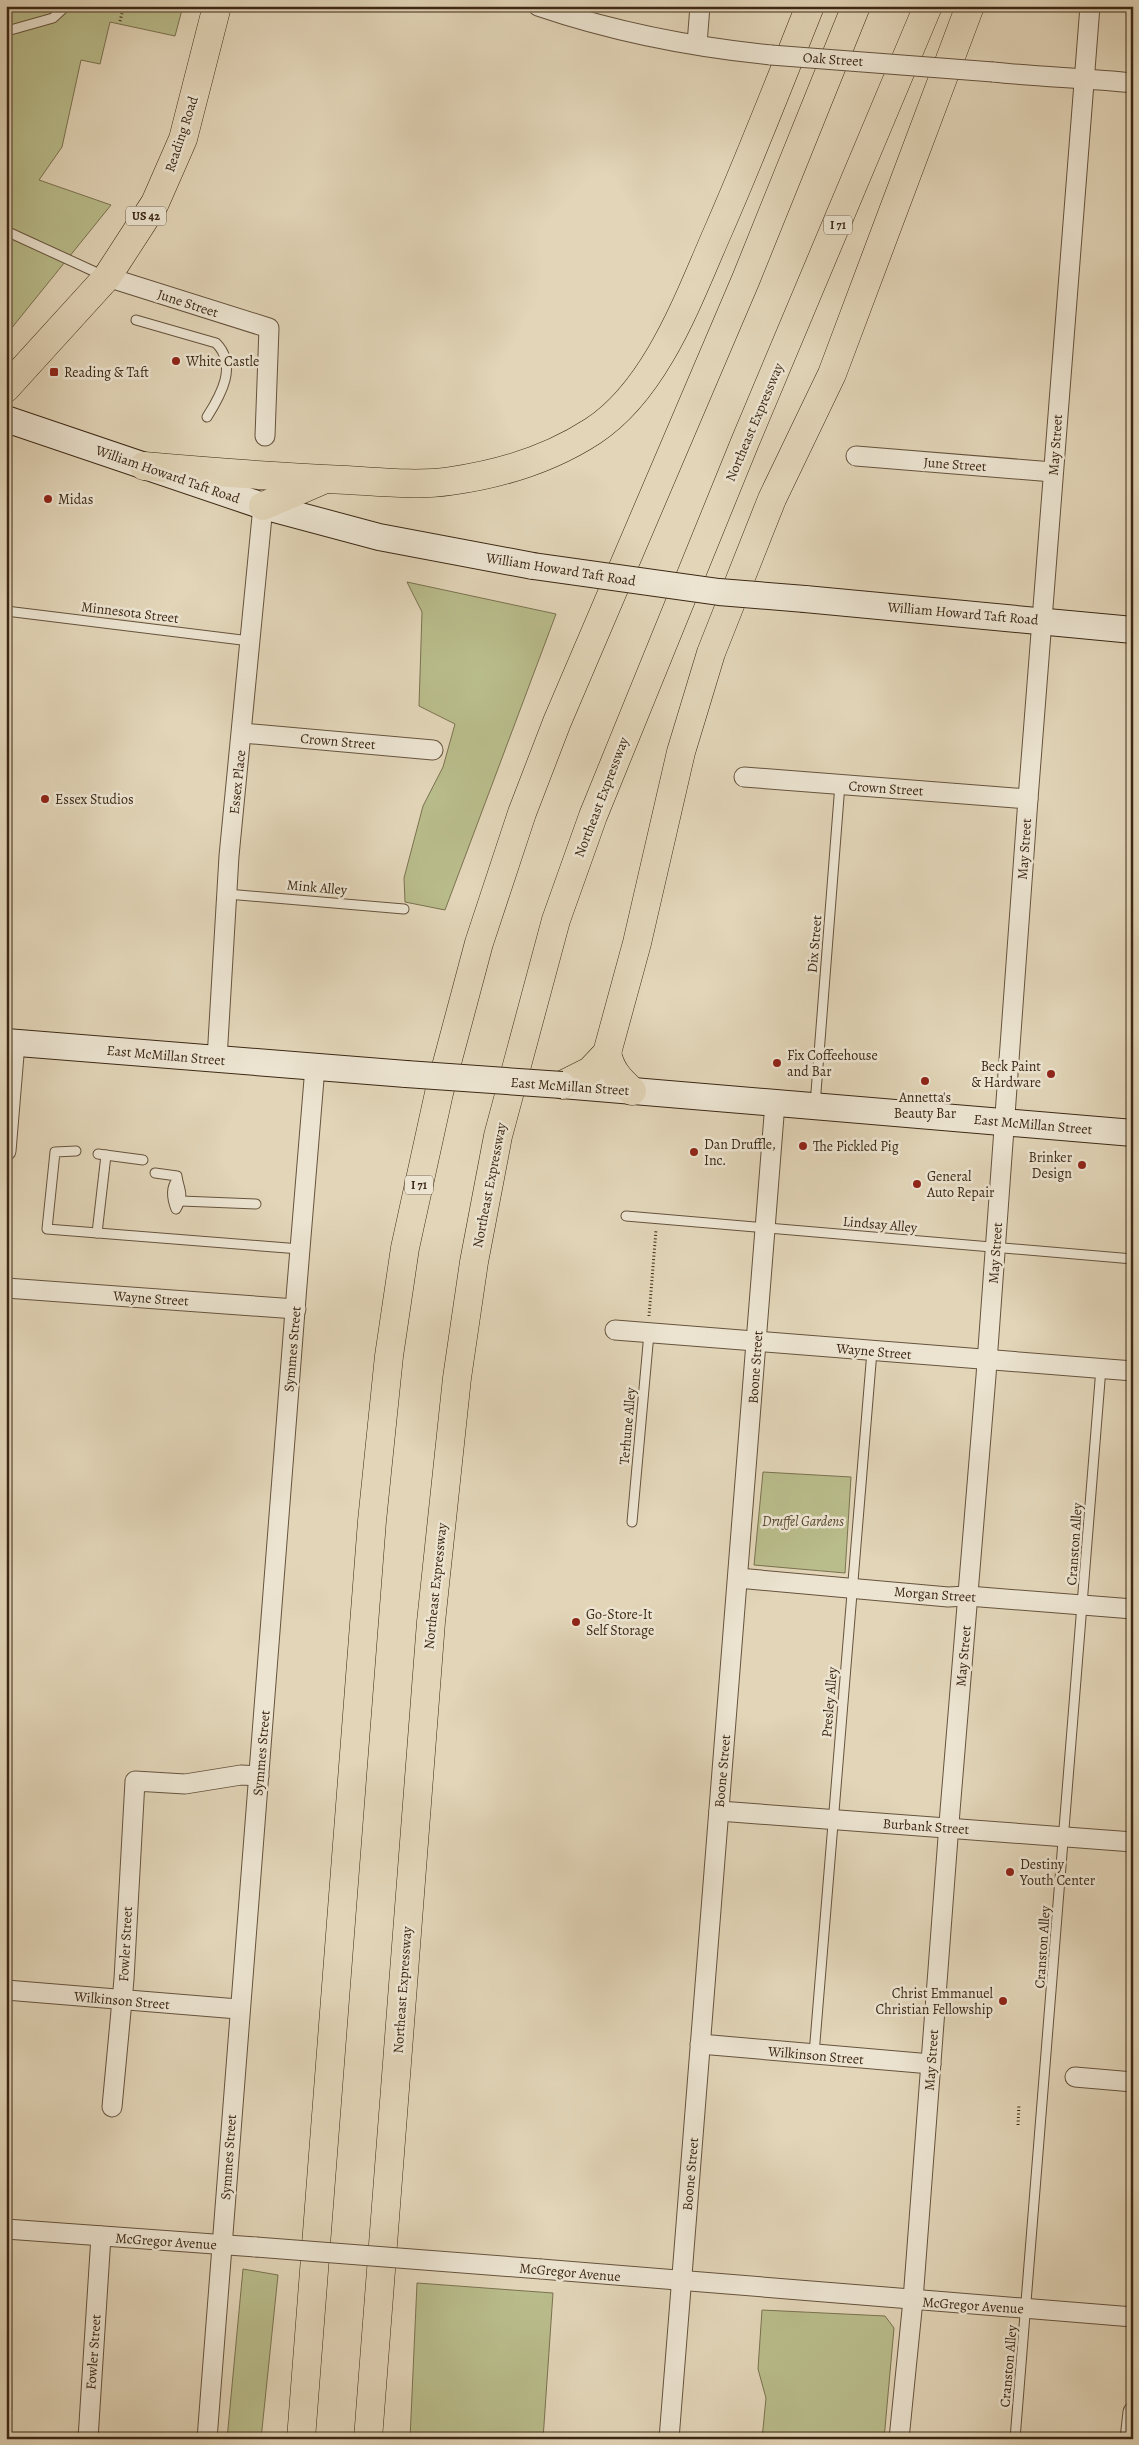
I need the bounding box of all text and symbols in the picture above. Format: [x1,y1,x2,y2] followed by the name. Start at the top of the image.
[802,48,864,71] street label: Oak Street
[160,93,203,175] street label: Reading Road
[126,207,166,226] road number: US 42
[824,216,852,234] road number: I 71
[155,285,221,322] street label: June Street
[185,352,259,371] place label: White Castle
[170,355,182,367] marker: White Castle
[721,359,788,484] street label: Northeast Expressway
[64,363,149,382] place label: Reading & Taft
[48,366,60,378] marker: Reading & Taft
[1044,413,1067,476] street label: May Street
[92,441,243,508] street label: William Howard Taft Road
[923,453,987,476] street label: June Street
[58,490,93,509] place label: Midas
[42,493,54,505] marker: Midas
[484,548,638,591] street label: William Howard Taft Road
[80,597,180,628] street label: Minnesota Street
[886,597,1040,630] street label: William Howard Taft Road
[300,729,377,754] street label: Crown Street
[570,734,633,860] street label: Northeast Expressway
[225,749,250,815] street label: Essex Place
[848,776,925,801] street label: Crown Street
[55,790,134,809] place label: Essex Studios
[39,793,51,805] marker: Essex Studios
[1013,817,1036,880] street label: May Street
[286,875,349,900] street label: Mink Alley
[803,914,827,974] street label: Dix Street
[106,1041,226,1070] street label: East McMillan Street
[787,1046,878,1081] place label: Fix Coffeehouse and Bar
[771,1057,783,1069] marker: Fix Coffeehouse and Bar
[971,1057,1041,1092] place label: Beck Paint & Hardware
[1045,1068,1057,1080] marker: Beck Paint & Hardware
[510,1073,630,1100] street label: East McMillan Street
[919,1075,931,1087] marker: Annetta's Beauty Bar
[894,1088,957,1123] place label: Annetta's Beauty Bar
[973,1110,1093,1139] street label: East McMillan Street
[468,1120,511,1249] street label: Northeast Expressway
[704,1135,776,1170] place label: Dan Druffle, Inc.
[813,1137,899,1156] place label: The Pickled Pig
[797,1140,809,1152] marker: The Pickled Pig
[688,1146,700,1158] marker: Dan Druffle, Inc.
[1028,1148,1073,1183] place label: Brinker Design
[1076,1159,1088,1171] marker: Brinker Design
[926,1167,995,1202] place label: General Auto Repair
[405,1176,433,1194] road number: I 71
[911,1178,923,1190] marker: General Auto Repair
[842,1212,919,1237] street label: Lindsay Alley
[984,1221,1007,1284] street label: May Street
[112,1286,190,1311] street label: Wayne Street
[279,1305,306,1393] street label: Symmes Street
[743,1329,768,1404] street label: Boone Street
[834,1339,913,1364] street label: Wayne Street
[615,1386,640,1465] street label: Terhune Alley
[1062,1501,1087,1586] street label: Cranston Alley
[762,1512,844,1531] park label: Druffel Gardens
[419,1521,452,1650] street label: Northeast Expressway
[893,1582,977,1607] street label: Morgan Street
[586,1605,654,1640] place label: Go-Store-It Self Storage
[570,1616,582,1628] marker: Go-Store-It Self Storage
[951,1624,976,1687] street label: May Street
[817,1665,842,1738] street label: Presley Alley
[248,1709,275,1797] street label: Symmes Street
[710,1733,735,1808] street label: Boone Street
[882,1814,970,1839] street label: Burbank Street
[1019,1855,1096,1890] place label: Destiny Youth Center
[1004,1866,1016,1878] marker: Destiny Youth Center
[1030,1904,1055,1989] street label: Cranston Alley
[114,1906,137,1982] street label: Fowler Street
[389,1925,416,2054] street label: Northeast Expressway
[876,1984,994,2019] place label: Christ Emmanuel Christian Fellowship
[72,1987,171,2014] street label: Wilkinson Street
[997,1995,1009,2007] marker: Christ Emmanuel Christian Fellowship
[920,2028,943,2091] street label: May Street
[766,2042,865,2069] street label: Wilkinson Street
[216,2113,241,2200] street label: Symmes Street
[678,2136,703,2211] street label: Boone Street
[115,2228,217,2255] street label: McGregor Avenue
[518,2259,621,2286] street label: McGregor Avenue
[922,2292,1024,2319] street label: McGregor Avenue
[81,2313,106,2390] street label: Fowler Street
[995,2323,1022,2408] street label: Cranston Alley

